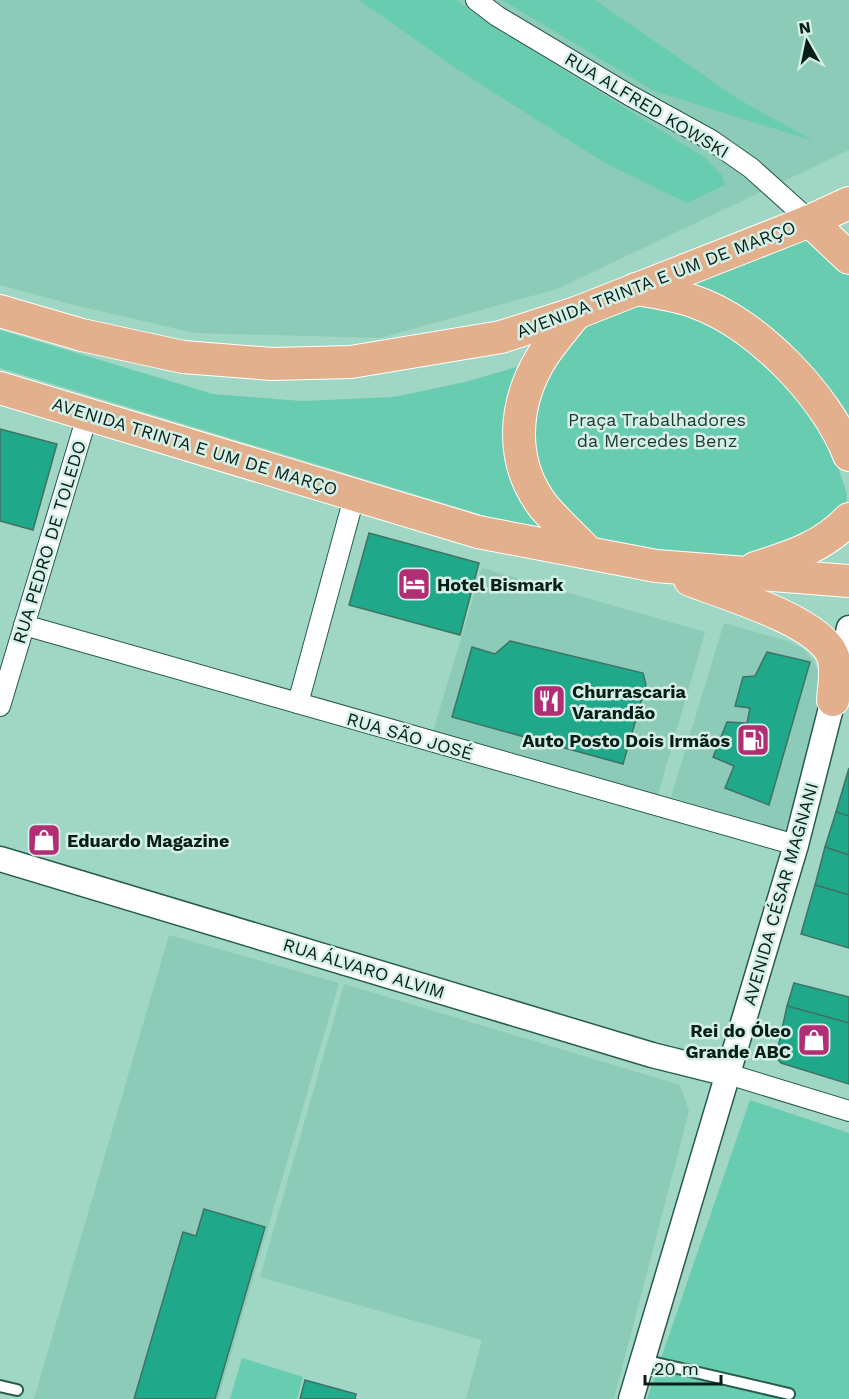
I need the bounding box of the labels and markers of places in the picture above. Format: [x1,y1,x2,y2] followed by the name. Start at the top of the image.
[396,566,432,602] hotel icon: Hotel Bismark
[437,574,564,595] place label: Hotel Bismark
[572,681,687,723] place label: Churrascaria Varandão
[531,683,567,719] restaurant icon: Churrascaria Varandão
[735,722,771,758] fuel station icon: Auto Posto Dois Irmãos
[522,730,730,751] place label: Auto Posto Dois Irmãos
[26,822,62,858] shop icon: Eduardo Magazine
[67,830,229,851] place label: Eduardo Magazine
[686,1020,791,1062] place label: Rei do Óleo Grande ABC
[796,1022,832,1058] shop icon: Rei do Óleo Grande ABC

